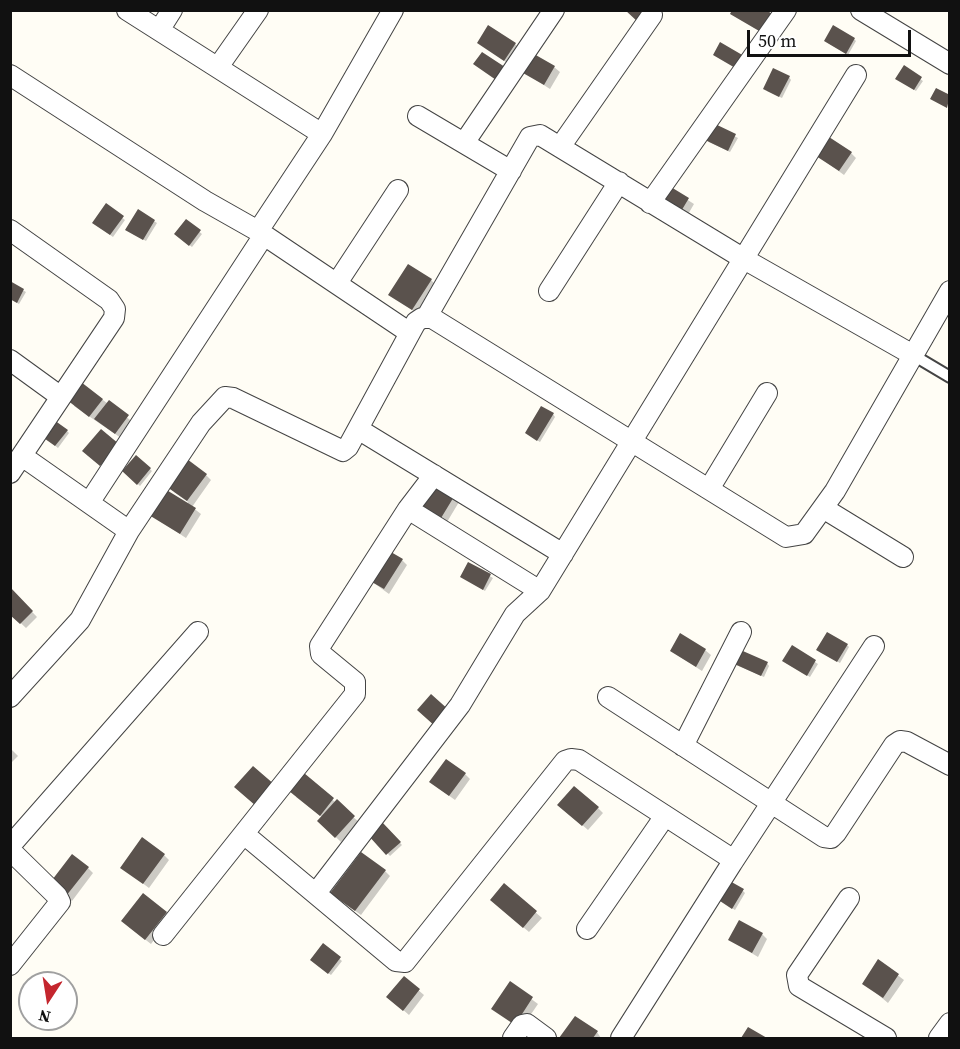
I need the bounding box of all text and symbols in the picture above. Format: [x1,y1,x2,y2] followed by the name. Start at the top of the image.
[750,18,914,56] scale bar
[758,28,796,53] text: 50 m
[18,971,78,1031] north arrow
[37,1005,53,1029] text: N

